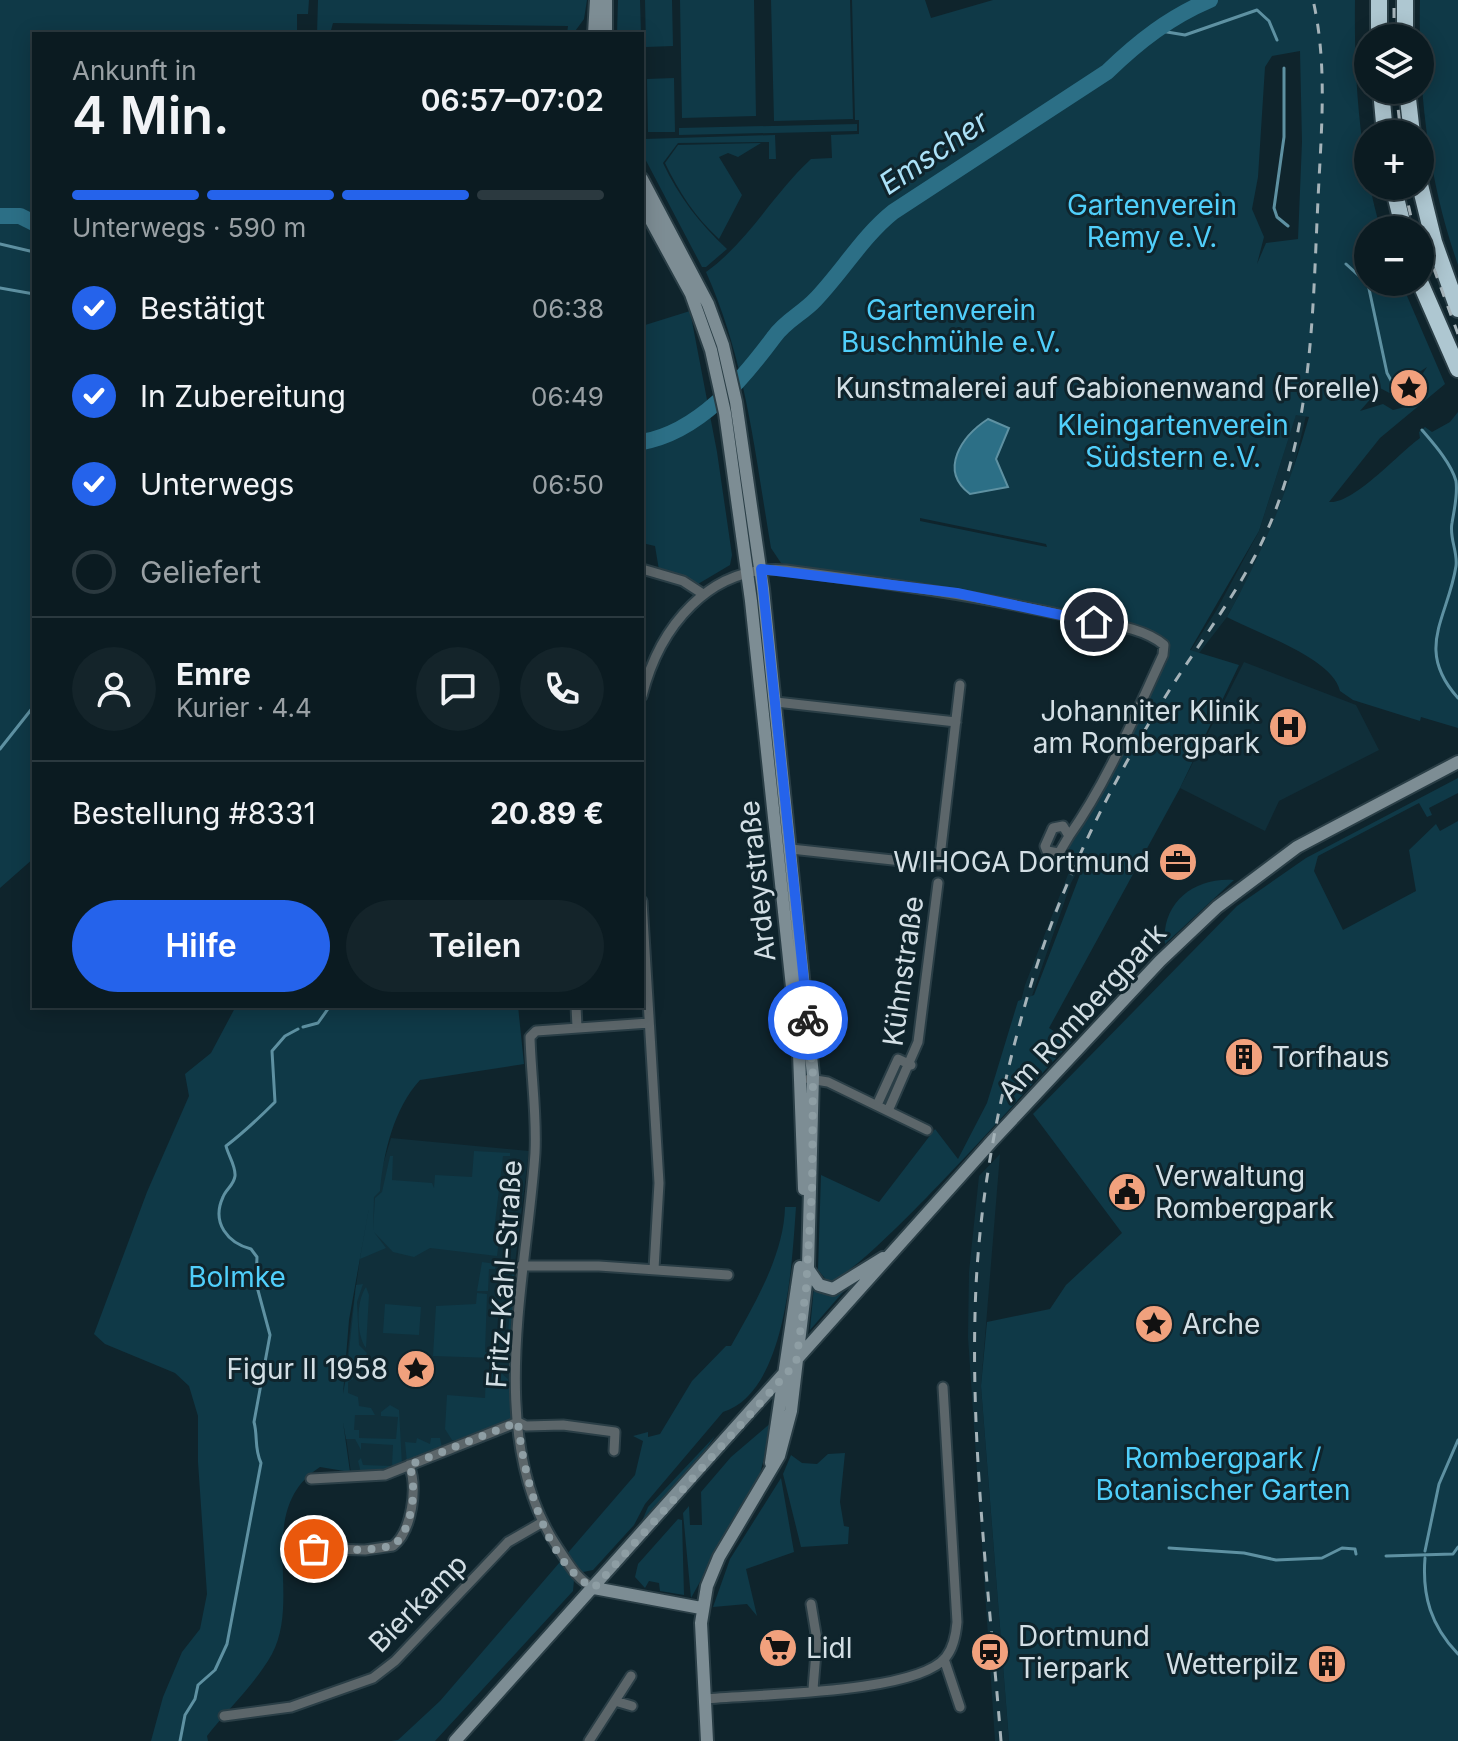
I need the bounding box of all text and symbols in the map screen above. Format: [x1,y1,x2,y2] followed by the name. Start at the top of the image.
[1354,24,1434,296] map controls
[1354,24,1434,104] button: layers
[72,55,197,86] text: Ankunft in
[421,82,604,118] text: 06:57–07:02
[72,84,230,147] text: 4 Min.
[872,102,995,202] water label: Emscher
[1354,120,1434,200] button: +
[1067,188,1237,254] park label: Gartenverein Remy e.V.
[72,212,306,243] text: Unterwegs · 590 m
[1354,216,1434,296] button: −
[72,286,116,330] icon: check
[140,290,265,326] text: Bestätigt
[532,293,604,324] text: 06:38
[841,293,1061,359] park label: Gartenverein Buschmühle e.V.
[1388,367,1430,409] place icon: Kunstmalerei auf Gabionenwand (Forelle)
[836,371,1381,405] place label: Kunstmalerei auf Gabionenwand (Forelle)
[72,374,116,418] icon: check
[140,378,346,414] text: In Zubereitung
[531,381,604,412] text: 06:49
[1057,408,1289,474] park label: Kleingartenverein Südstern e.V.
[72,462,116,506] icon: check
[140,466,294,502] text: Unterwegs
[532,469,604,500] text: 06:50
[140,554,261,590] text: Geliefert
[1060,588,1128,656] pin
[1072,600,1116,644] icon: home
[72,647,156,731] button: person
[416,647,500,731] button: chat
[520,647,604,731] button: phone
[176,656,251,692] text: Emre
[176,692,312,723] text: Kurier · 4.4
[1033,694,1260,760] place label: Johanniter Klinik am Rombergpark
[1267,706,1309,748] hospital icon: Johanniter Klinik am Rombergpark
[72,795,316,831] text: Bestellung #8331
[490,795,604,831] text: 20.89 €
[732,799,782,963] street label: Ardeystraße
[1157,841,1199,883] office icon: WIHOGA Dortmund
[893,845,1150,879] place label: WIHOGA Dortmund
[876,894,930,1048] street label: Kühnstraße
[72,900,330,992] button: Hilfe
[346,900,604,992] button: Teilen
[991,916,1173,1108] street label: Am Rombergpark
[768,980,848,1060] courier
[786,998,830,1042] icon: bike
[1223,1036,1265,1078] building icon: Torfhaus
[1272,1040,1390,1074] place label: Torfhaus
[479,1159,529,1389] street label: Fritz-Kahl-Straße
[1155,1159,1334,1225] place label: Verwaltung Rombergpark
[1106,1171,1148,1213] public building icon: Verwaltung Rombergpark
[188,1260,286,1294] park label: Bolmke
[1133,1303,1175,1345] place icon: Arche
[1182,1307,1260,1341] place label: Arche
[395,1348,437,1390] place icon: Figur II 1958
[227,1352,388,1386] place label: Figur II 1958
[1096,1441,1350,1507] park label: Rombergpark / Botanischer Garten
[280,1515,348,1583] pin
[292,1527,336,1571] icon: bag
[362,1547,474,1659] street label: Bierkamp
[1018,1619,1150,1685] place label: Dortmund Tierpark
[757,1627,799,1669] supermarket icon: Lidl
[806,1631,853,1665] place label: Lidl
[969,1631,1011,1673] station icon: Dortmund Tierpark
[1306,1643,1348,1685] building icon: Wetterpilz
[1166,1647,1299,1681] place label: Wetterpilz

